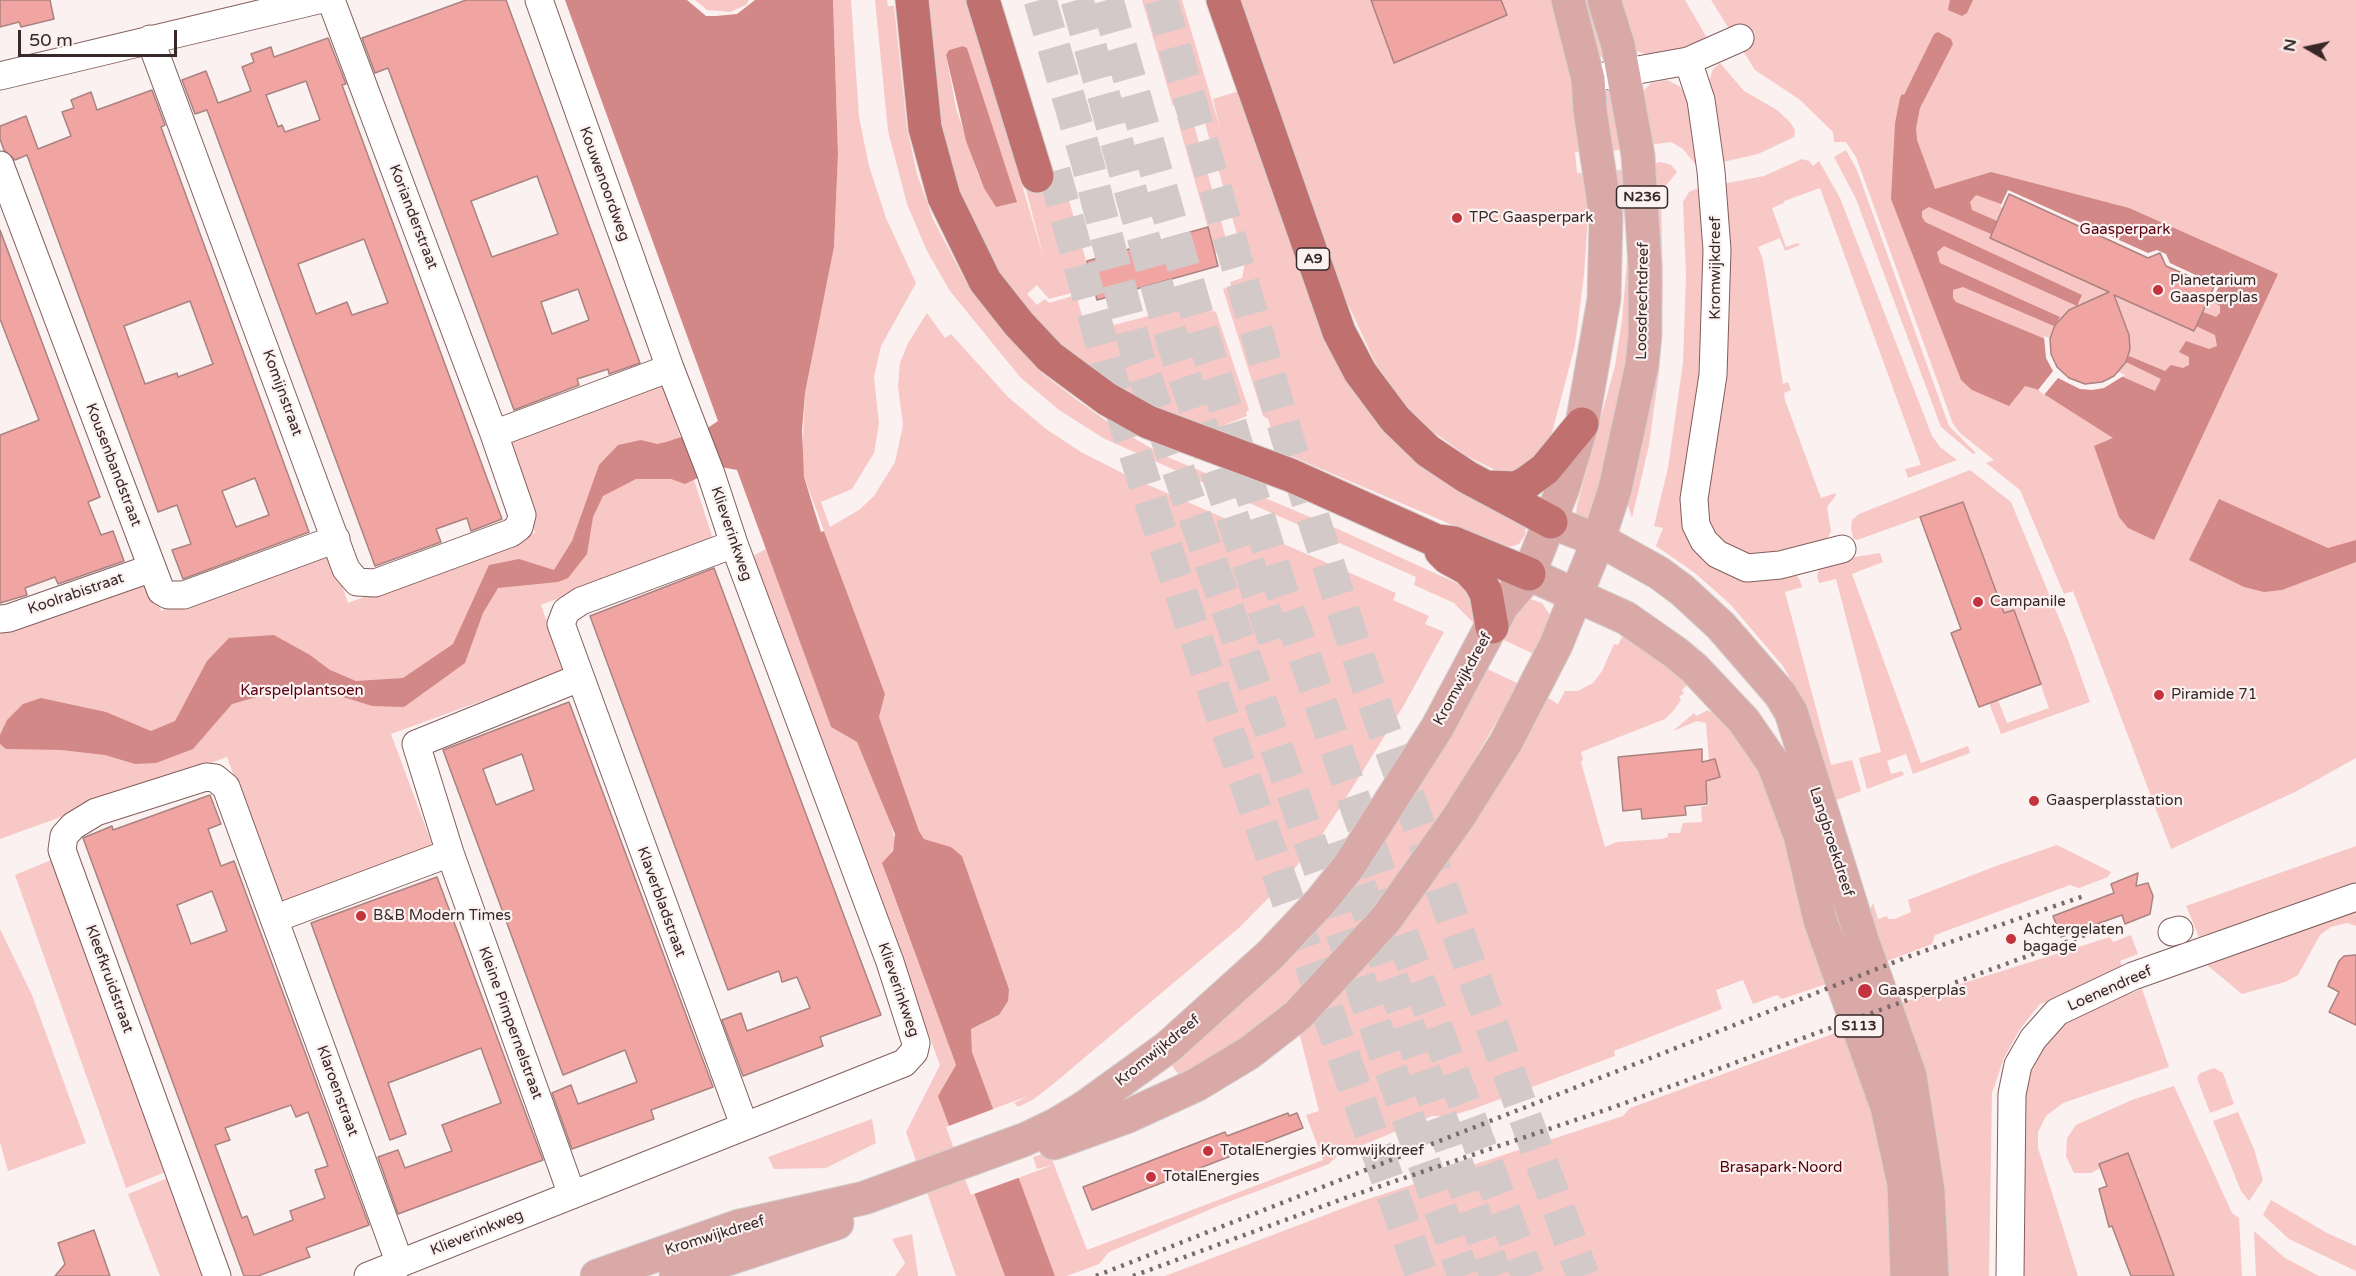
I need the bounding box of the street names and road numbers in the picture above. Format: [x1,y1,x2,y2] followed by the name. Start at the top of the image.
[575,124,633,244] street label: Kouwenoordweg
[385,162,441,272] street label: Korianderstraat
[1616,186,1668,208] road number: N236
[1707,216,1725,320] street label: Kromwijkdreef
[1633,242,1653,360] street label: Loosdrechtdreef
[1296,248,1330,270] road number: A9
[258,347,306,439] street label: Komijnstraat
[81,401,145,529] street label: Kousenbandstraat
[706,484,756,584] street label: Klieverinkweg
[26,569,126,619] street label: Koolrabistraat
[1430,629,1496,729] street label: Kromwijkdreef
[1805,785,1857,899] street label: Langbroekdreef
[633,844,689,960] street label: Klaverbladstraat
[81,922,137,1036] street label: Kleefkruidstraat
[873,940,923,1040] street label: Klieverinkweg
[474,944,546,1102] street label: Kleine Pimpernelstraat
[2065,962,2155,1016] street label: Loenendreef
[1112,1011,1204,1091] street label: Kromwijkdreef
[1835,1015,1883,1037] road number: S113
[312,1043,362,1139] street label: Klaroenstraat
[428,1206,526,1260] street label: Klieverinkweg
[663,1212,767,1260] street label: Kromwijkdreef

